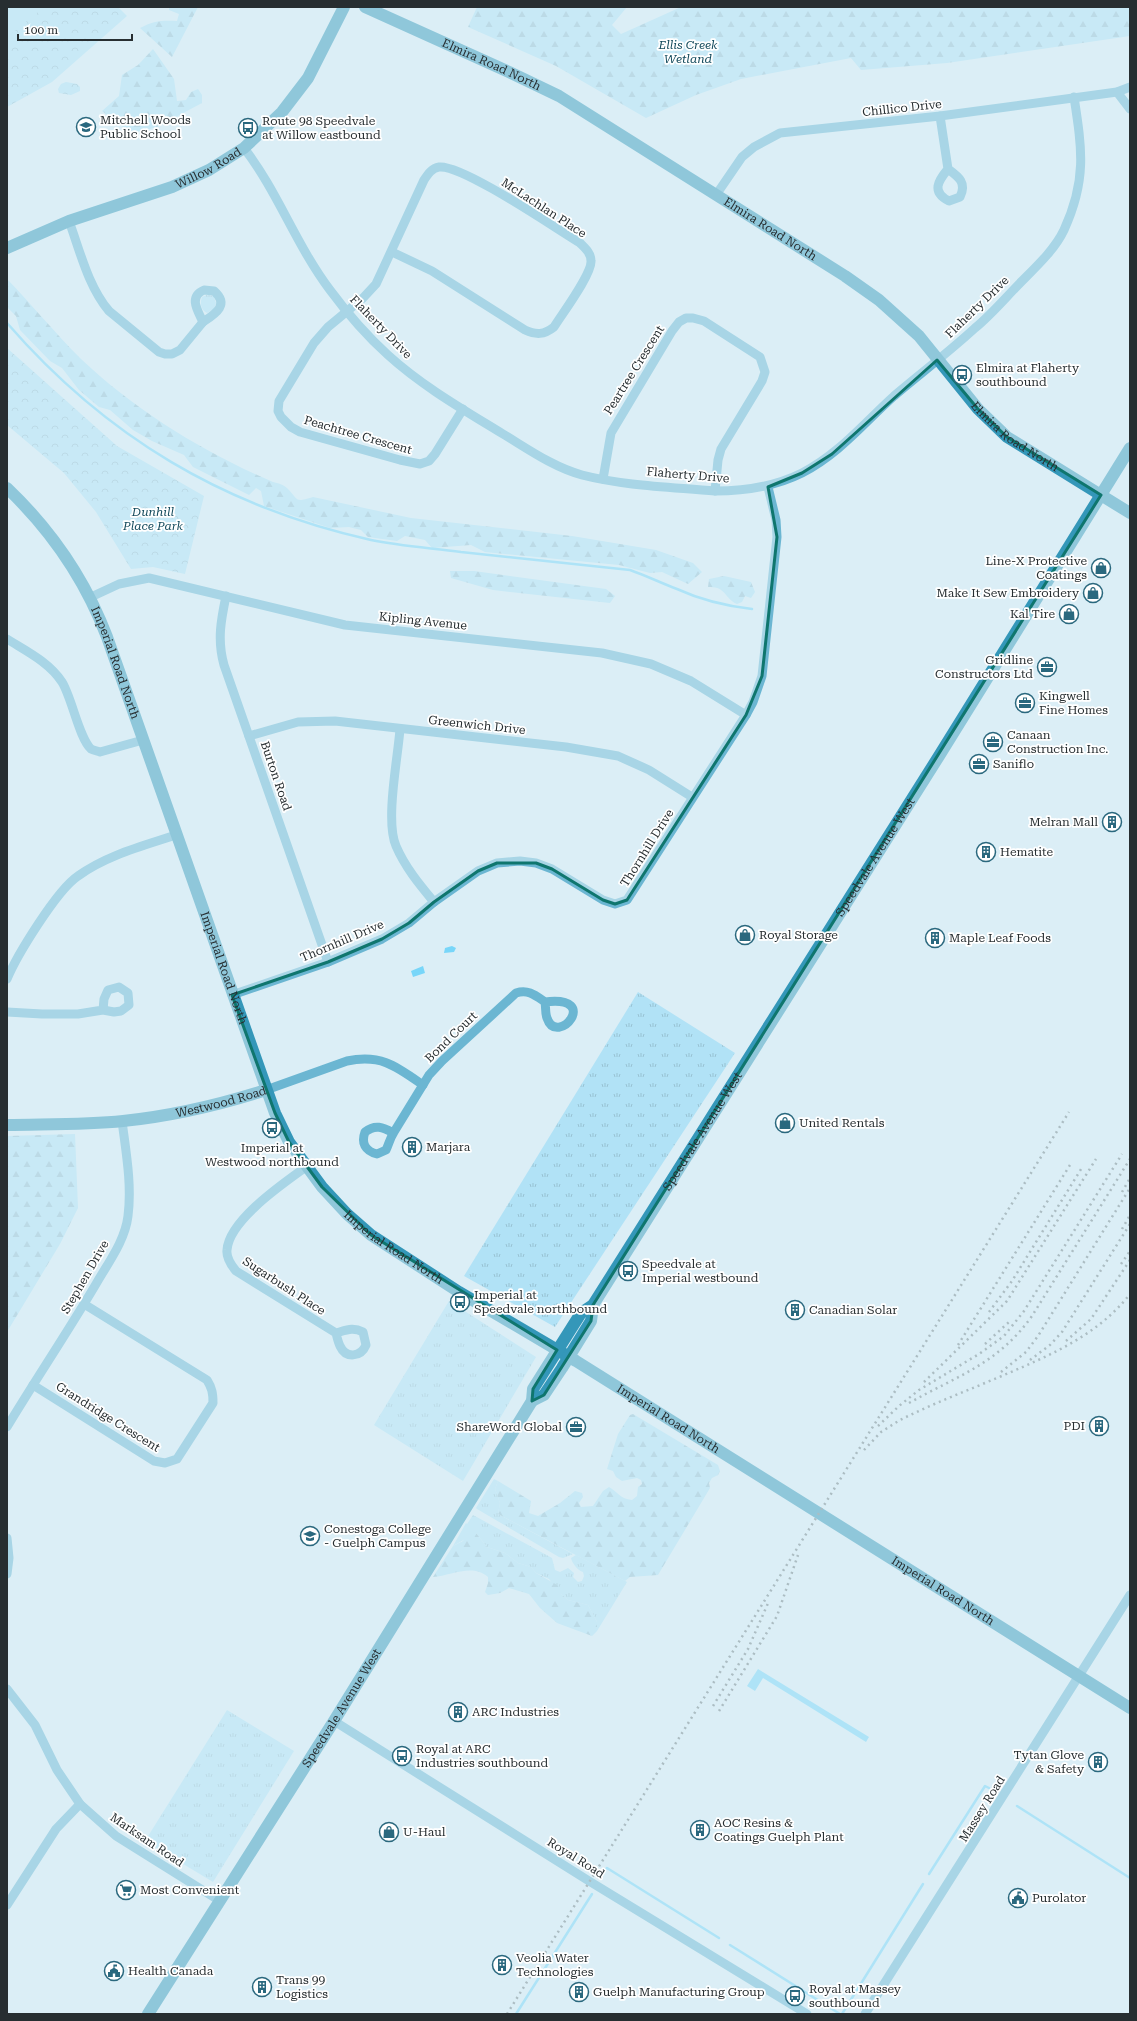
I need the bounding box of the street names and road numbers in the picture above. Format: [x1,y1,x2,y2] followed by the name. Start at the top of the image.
[440,36,544,93] street label: Elmira Road North
[862,97,943,119] street label: Chillico Drive
[173,144,244,192] street label: Willow Road
[499,175,589,241] street label: McLachlan Place
[721,194,820,264] street label: Elmira Road North
[942,273,1012,341] street label: Flaherty Drive
[347,292,415,362] street label: Flaherty Drive
[601,322,667,417] street label: Peartree Crescent
[968,399,1062,474] street label: Elmira Road North
[302,413,414,457] street label: Peachtree Crescent
[646,464,730,486] street label: Flaherty Drive
[88,604,142,721] street label: Imperial Road North
[378,609,468,633] street label: Kipling Avenue
[428,713,527,737] street label: Greenwich Drive
[258,739,295,813] street label: Burton Road
[833,795,918,919] street label: Speedvale Avenue West
[617,806,677,889] street label: Thornhill Drive
[197,910,250,1027] street label: Imperial Road North
[298,917,386,965] street label: Thornhill Drive
[422,1008,480,1065] street label: Bond Court
[660,1069,745,1193] street label: Speedvale Avenue West
[174,1083,268,1120] street label: Westwood Road
[341,1207,446,1287] street label: Imperial Road North
[58,1237,112,1316] street label: Stephen Drive
[240,1254,328,1318] street label: Sugarbush Place
[53,1379,163,1455] street label: Grandridge Crescent
[614,1381,723,1456] street label: Imperial Road North
[889,1553,997,1628] street label: Imperial Road North
[299,1646,384,1770] street label: Speedvale Avenue West
[956,1773,1008,1845] street label: Massey Road
[107,1810,187,1870] street label: Marksam Road
[545,1835,607,1881] street label: Royal Road

